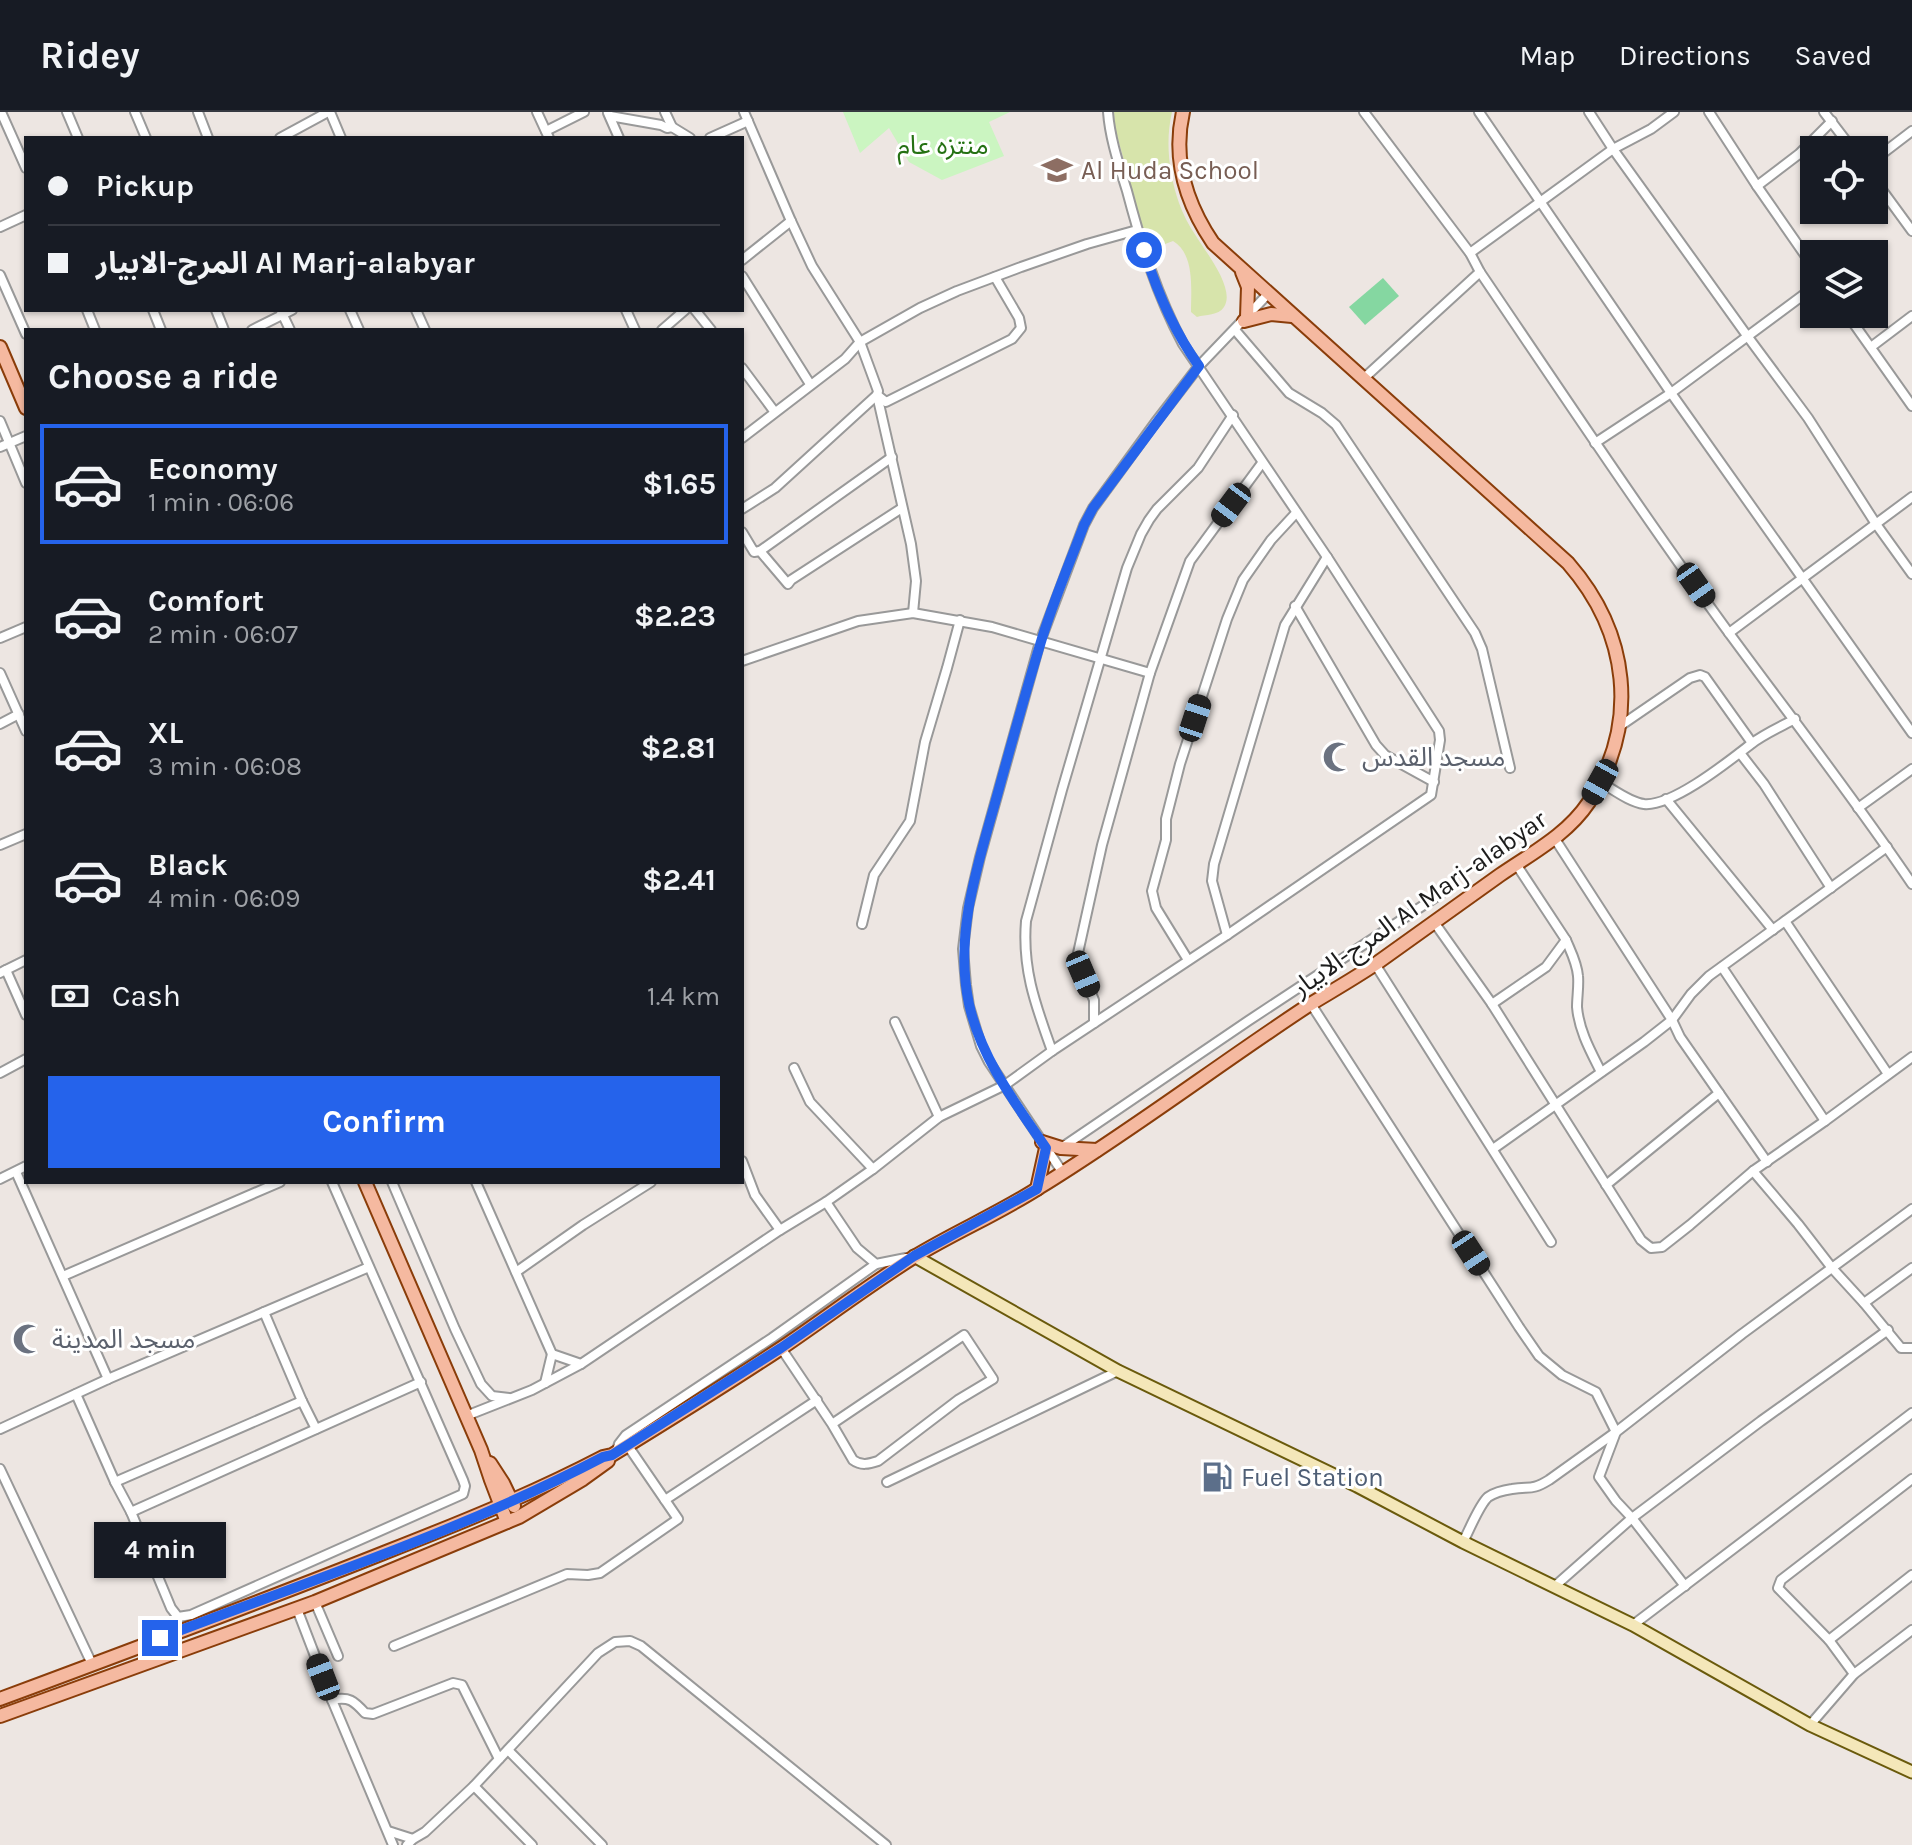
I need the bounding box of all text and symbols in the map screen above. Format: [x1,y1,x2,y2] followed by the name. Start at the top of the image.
[40,33,140,78] text: Ridey
[1520,39,1575,72] text: Map
[1619,39,1751,72] text: Directions
[1795,39,1872,72] text: Saved
[897,130,989,165] park label: منتزه عام
[1800,136,1888,328] map controls
[1800,136,1888,224] button: locate
[1040,153,1074,187] school or university icon: Al Huda School
[1081,155,1259,186] place label: Al Huda School
[96,168,194,204] text: Pickup
[1126,232,1162,268] route start
[1800,240,1888,328] button: layers
[96,245,475,281] text: المرج-الابيار Al Marj-alabyar
[48,355,278,397] text: Choose a ride
[52,448,124,520] icon: car
[148,451,278,487] text: Economy
[643,466,716,502] text: $1.65
[1207,479,1255,531] car
[148,487,294,518] text: 1 min · 06:06
[1672,558,1720,612] car
[52,580,124,652] icon: car
[148,583,264,619] text: Comfort
[634,598,716,634] text: $2.23
[148,619,298,650] text: 2 min · 06:07
[1176,691,1214,745] car
[52,712,124,784] icon: car
[148,715,183,751] text: XL
[641,730,716,766] text: $2.81
[1321,740,1355,774] mosque icon: مسجد القدس
[1362,742,1505,773] place label: مسجد القدس
[148,751,302,782] text: 3 min · 06:08
[1578,755,1622,809] car
[1285,803,1555,1006] street label: المرج-الابيار Al Marj-alabyar
[52,844,124,916] icon: car
[148,847,228,883] text: Black
[642,862,716,898] text: $2.41
[148,883,300,914] text: 4 min · 06:09
[1063,947,1103,1001] car
[48,974,92,1018] icon: cash
[112,978,181,1014] text: Cash
[647,981,720,1012] text: 1.4 km
[48,1076,720,1168] button: Confirm
[1448,1226,1494,1280] car
[11,1322,45,1356] mosque icon: مسجد المدينة
[52,1324,195,1355] place label: مسجد المدينة
[1200,1460,1234,1494] fuel station icon: Fuel Station
[1241,1462,1384,1493] place label: Fuel Station
[94,1522,226,1578] callout: 4 min
[124,1534,196,1565] text: 4 min
[142,1620,178,1656] route end
[303,1650,343,1704] car

